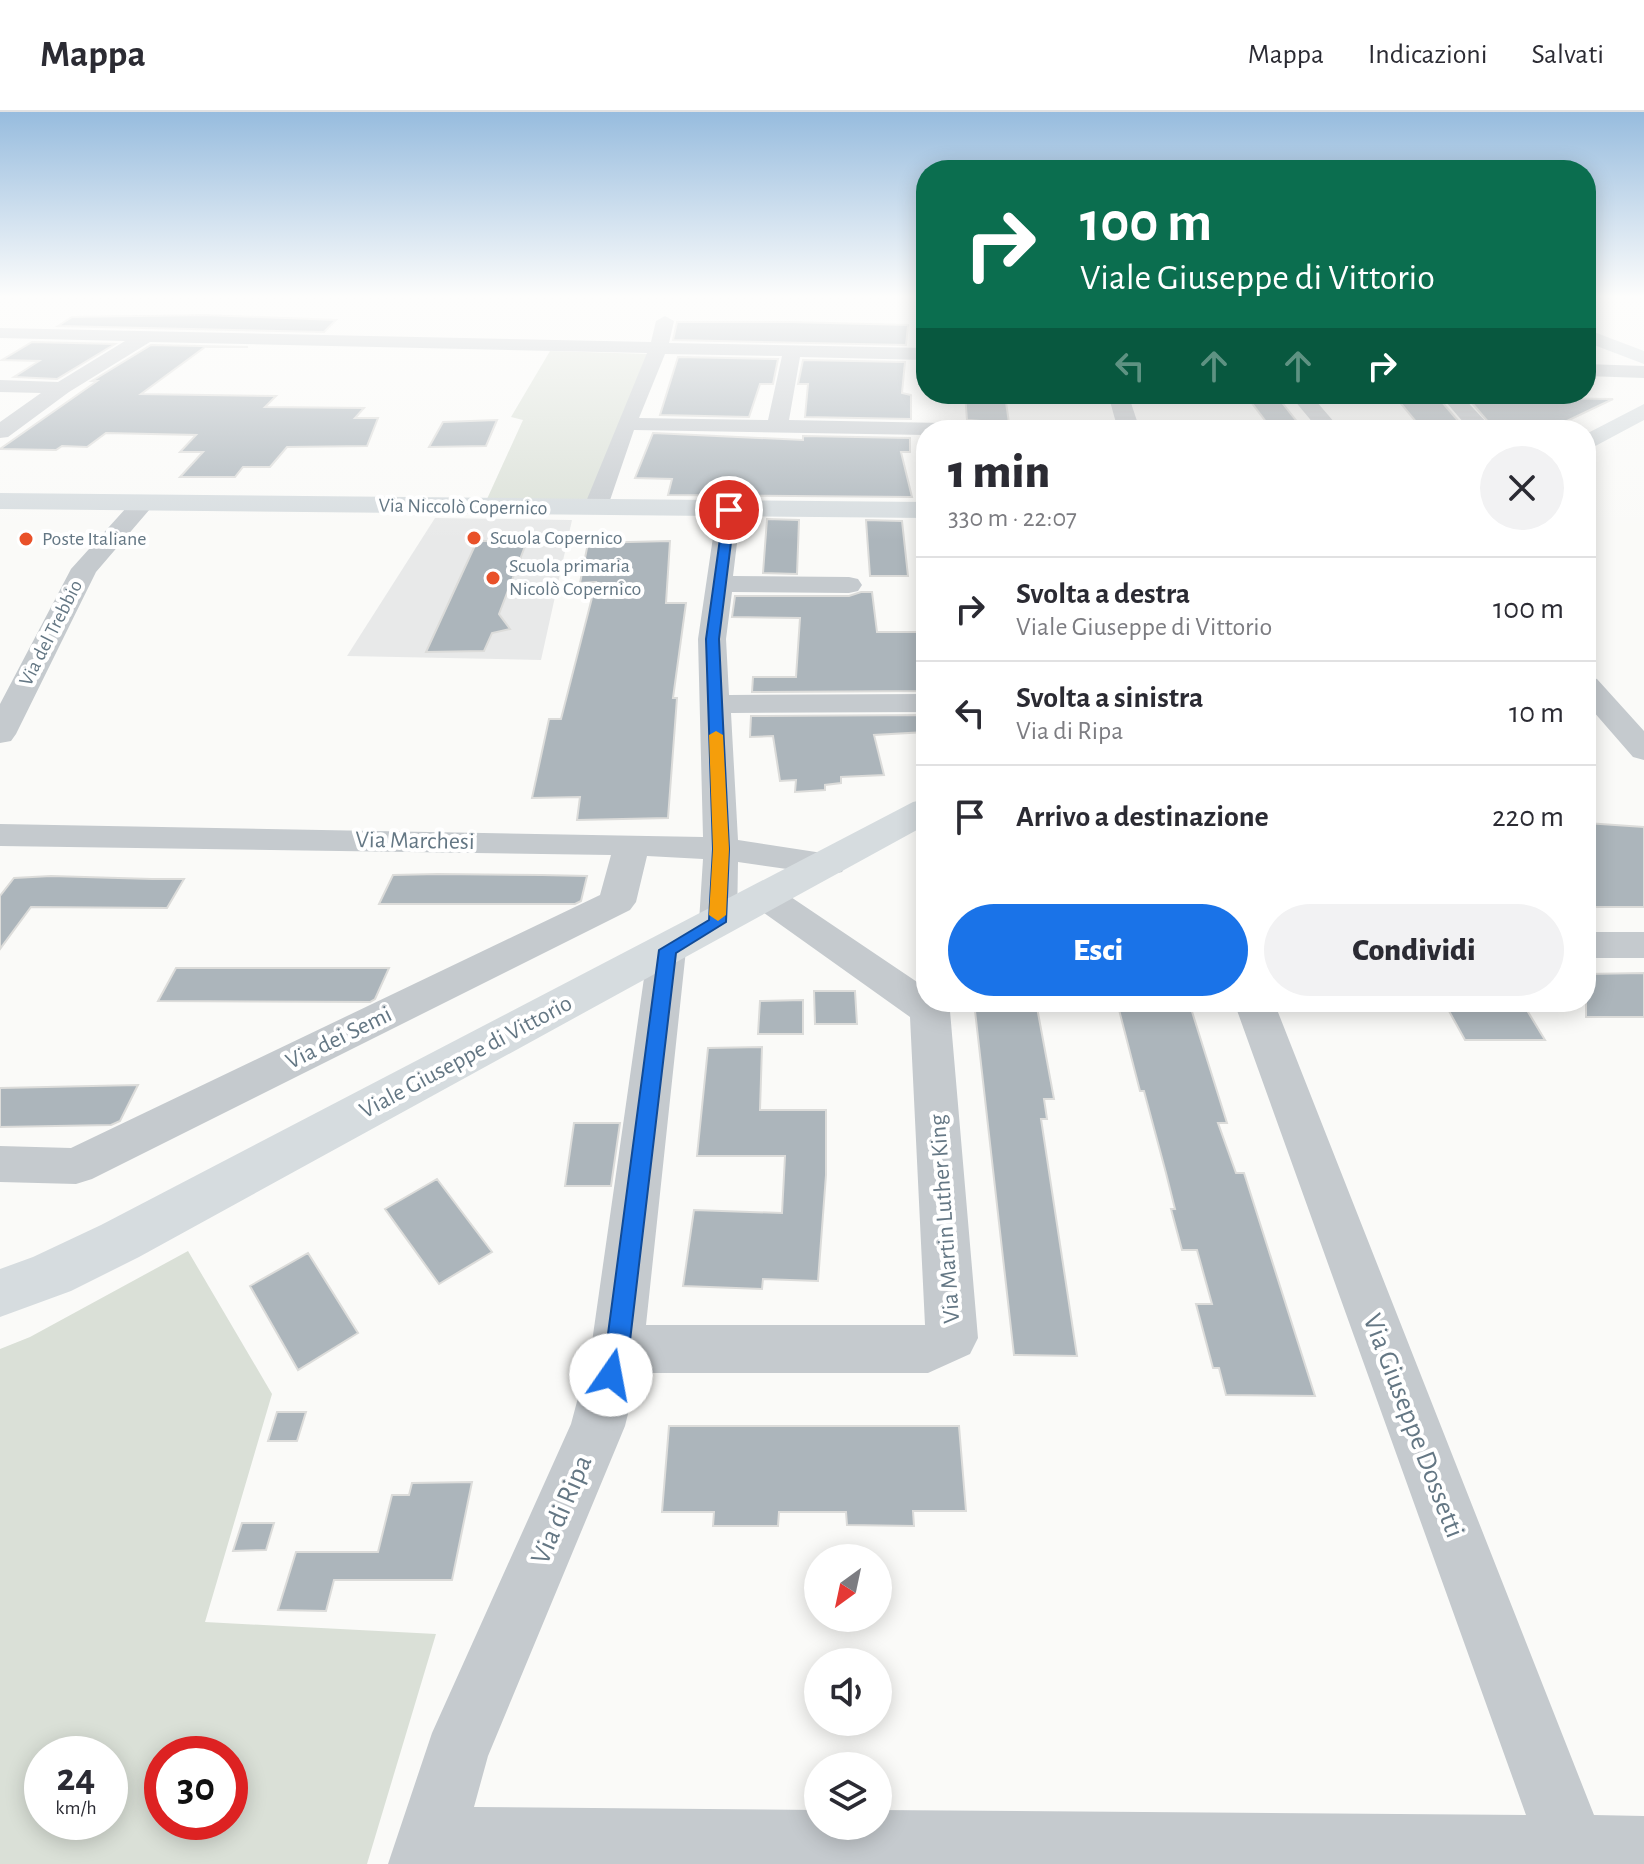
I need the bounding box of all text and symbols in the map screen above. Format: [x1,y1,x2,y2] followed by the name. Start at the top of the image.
[40,36,146,74] text: Mappa
[1248,41,1324,69] text: Mappa
[1368,41,1487,69] text: Indicazioni
[1531,41,1604,69] text: Salvati
[948,192,1052,296] icon: right
[1080,195,1212,251] text: 100 m
[1080,260,1435,296] text: Viale Giuseppe di Vittorio
[1108,344,1152,388] icon: left
[1192,344,1236,388] icon: ahead
[1276,344,1320,388] icon: ahead
[1360,344,1404,388] icon: right
[1480,446,1564,530] button: close
[948,449,1050,497] text: 1 min
[695,476,763,544] pin
[707,488,751,532] icon: arrive
[378,496,548,518] street label: Via Niccolò Copernico
[948,505,1077,531] text: 330 m · 22:07
[490,528,623,548] place label: Scuola Copernico
[42,529,147,549] place label: Poste Italiane
[465,529,483,547] marker: Scuola Copernico
[17,530,35,548] marker: Poste Italiane
[509,556,641,599] place label: Scuola primaria Nicolò Copernico
[484,569,502,587] marker: Scuola primaria Nicolò Copernico
[16,577,86,689] street label: Via del Trebbio
[1016,579,1190,609] text: Svolta a destra
[948,587,992,631] icon: right
[1493,594,1564,624] text: 100 m
[1016,614,1272,640] text: Viale Giuseppe di Vittorio
[1016,683,1203,713] text: Svolta a sinistra
[948,691,992,735] icon: left
[1509,698,1564,728] text: 10 m
[1016,718,1123,744] text: Via di Ripa
[948,795,992,839] icon: arrive
[1016,802,1269,832] text: Arrivo a destinazione
[1492,802,1564,832] text: 220 m
[355,828,475,854] street label: Via Marchesi
[948,904,1248,996] button: Esci
[1264,904,1564,996] button: Condividi
[356,991,576,1123] street label: Viale Giuseppe di Vittorio
[282,1002,396,1074] street label: Via dei Semi
[926,1113,964,1324] street label: Via Martin Luther King
[1357,1310,1469,1542] street label: Via Giuseppe Dossetti
[569,1333,653,1417] position arrow
[527,1451,597,1569] street label: Via di Ripa
[804,1544,892,1632] north arrow
[804,1544,892,1840] map controls
[804,1648,892,1736] button: sound
[144,1736,248,1840] speed limit sign: 30
[804,1752,892,1840] button: layers
[57,1758,95,1798] text: 24
[55,1798,97,1818] text: km/h

